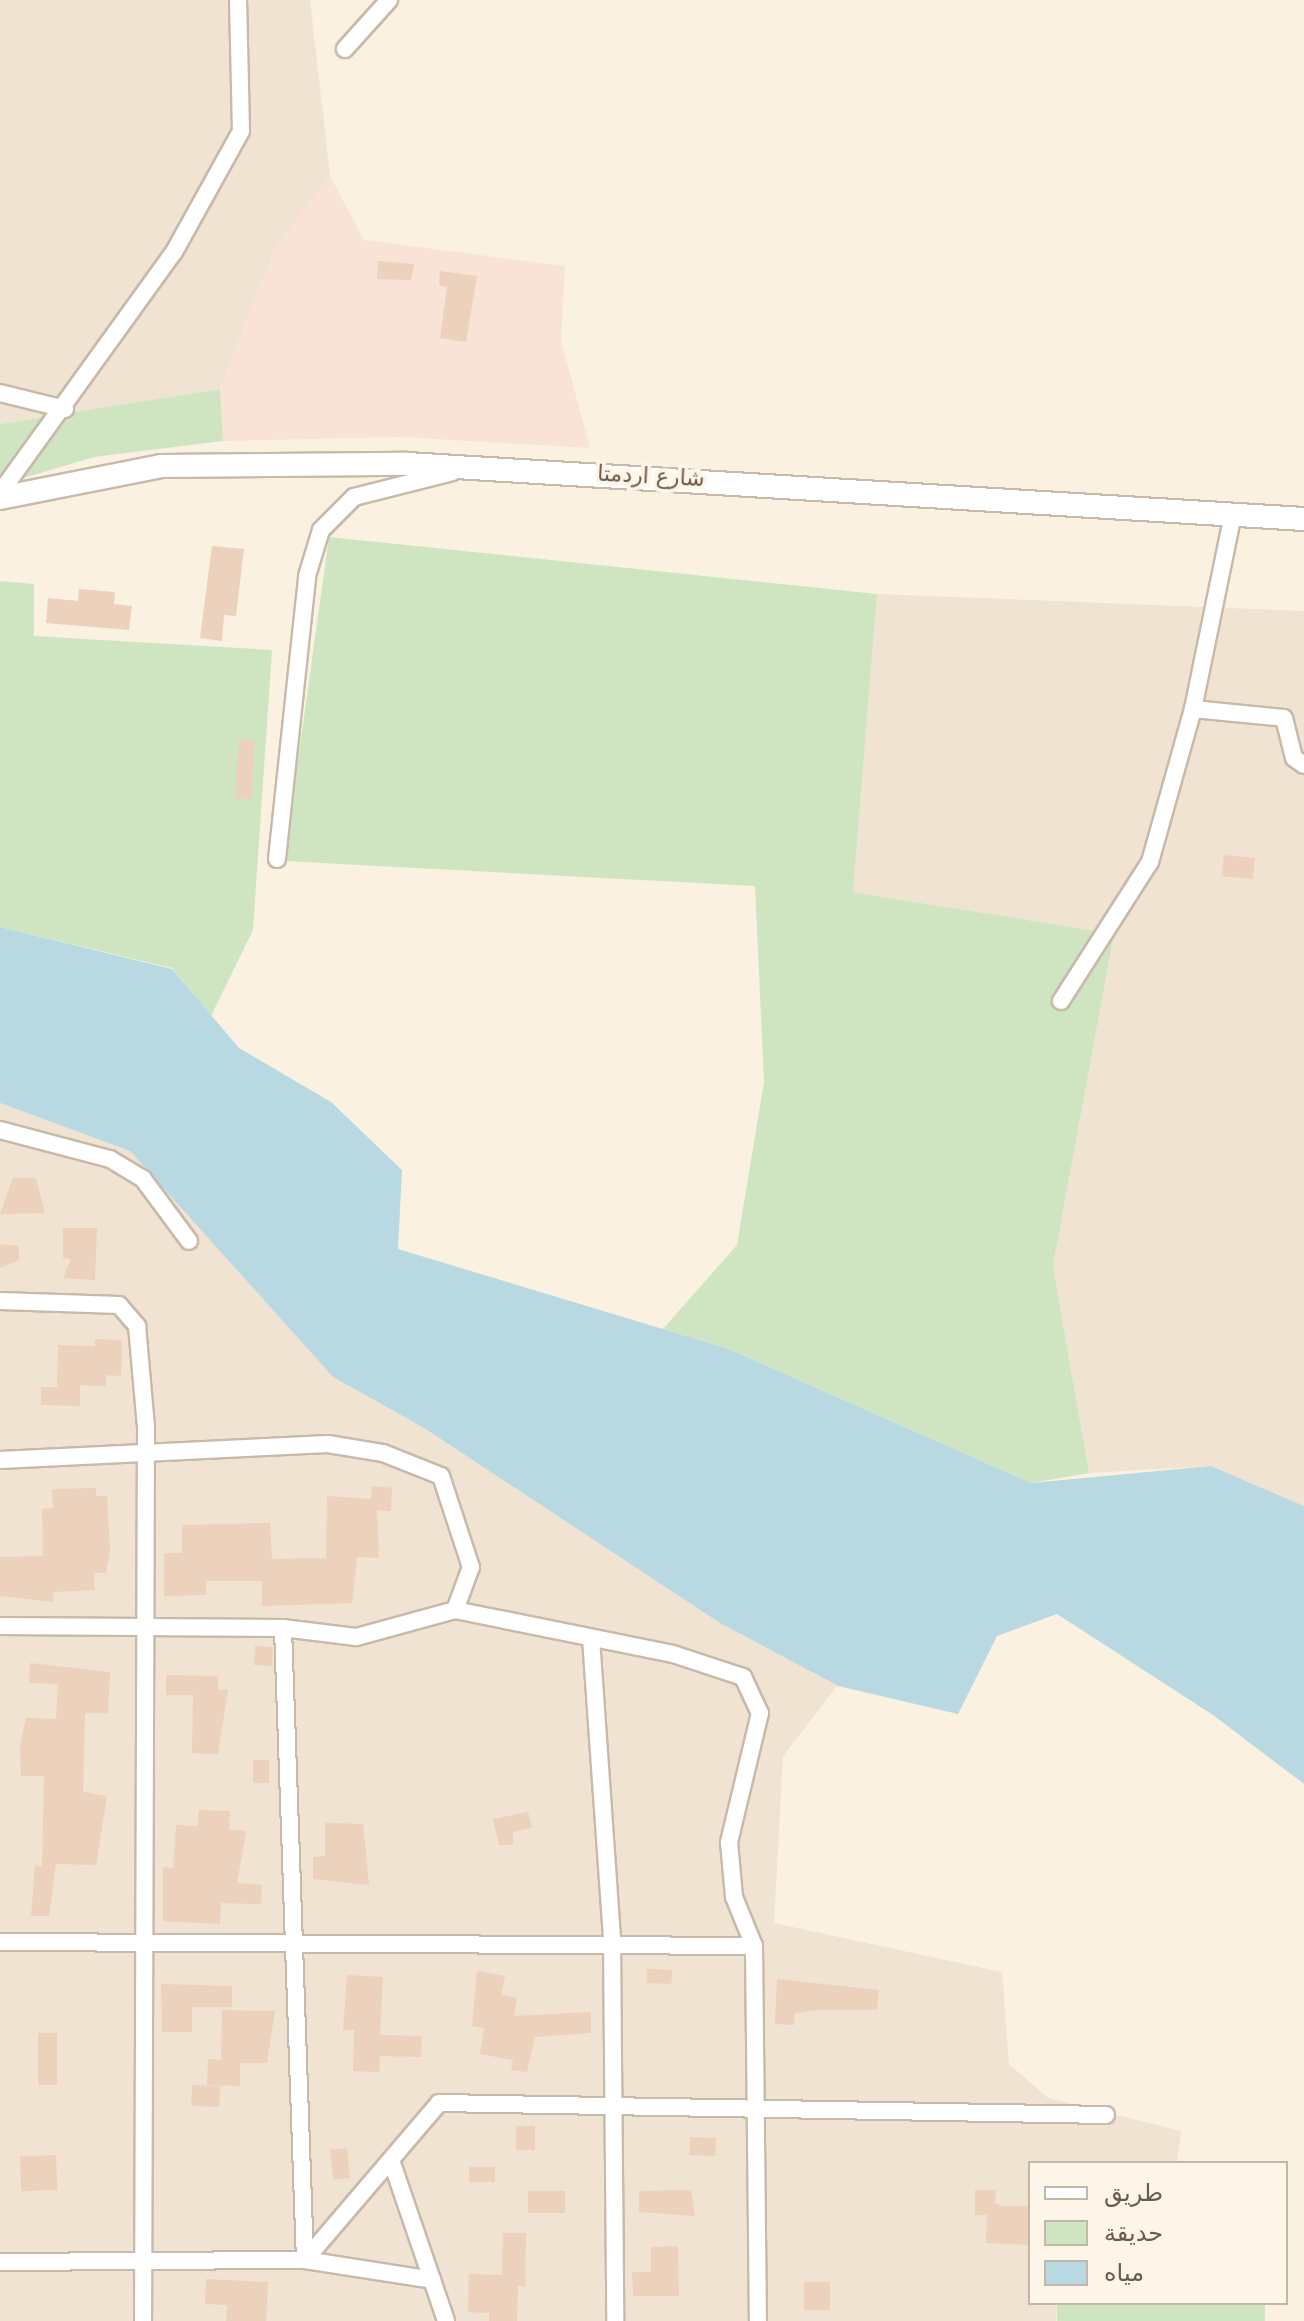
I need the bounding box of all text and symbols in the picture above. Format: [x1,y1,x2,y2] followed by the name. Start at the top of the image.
[597,460,705,492] street label: شارع اردمتا
[1028,2161,1288,2305] legend
[1104,2179,1163,2207] text: طريق
[1104,2219,1163,2247] text: حديقة
[1104,2259,1144,2287] text: مياه

